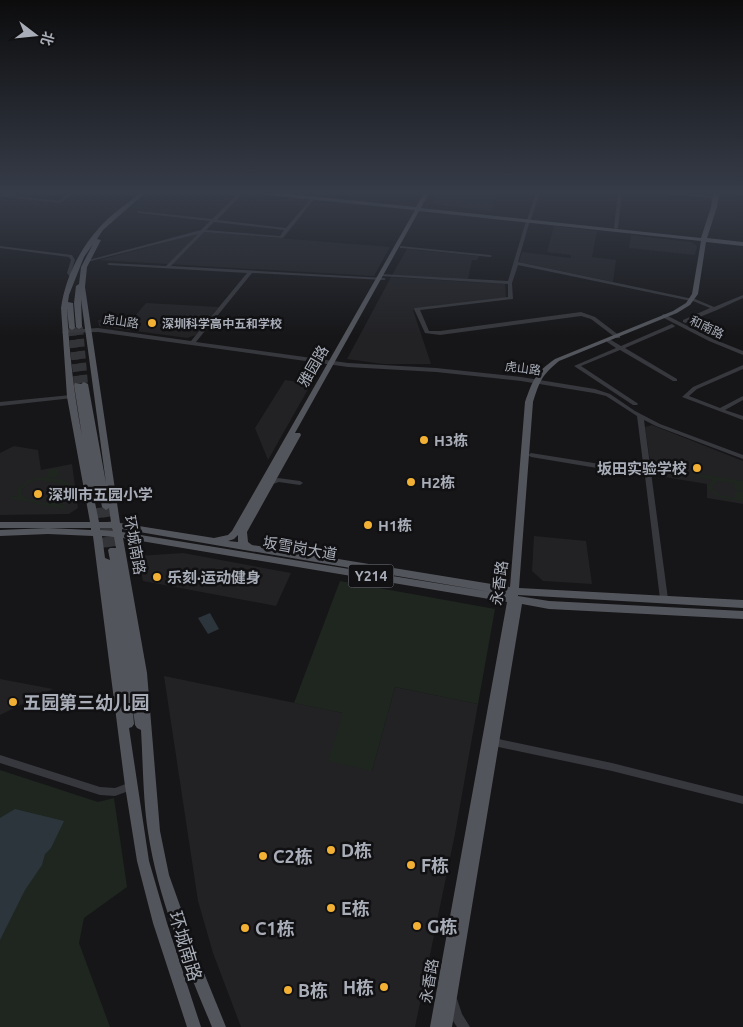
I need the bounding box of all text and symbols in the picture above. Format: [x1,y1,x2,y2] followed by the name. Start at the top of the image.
[10,10,60,60] north arrow
[38,30,57,48] text: 北
[102,312,140,330] street label: 虎山路
[688,313,726,341] street label: 和南路
[146,317,158,329] marker: 深圳科学高中五和学校
[162,317,282,330] place label: 深圳科学高中五和学校
[294,342,332,390] street label: 雅园路
[504,359,542,377] street label: 虎山路
[434,432,468,449] place label: H3栋
[418,434,430,446] marker: H3栋
[597,460,687,477] place label: 坂田实验学校
[691,462,703,474] marker: 坂田实验学校
[421,474,455,491] place label: H2栋
[405,476,417,488] marker: H2栋
[48,486,153,503] place label: 深圳市五园小学
[32,488,44,500] marker: 深圳市五园小学
[121,514,149,576] street label: 环城南路
[378,517,412,534] place label: H1栋
[362,519,374,531] marker: H1栋
[262,533,338,563] street label: 坂雪岗大道
[487,560,511,606] street label: 永香路
[348,564,394,588] road number: Y214
[167,569,261,586] place label: 乐刻·运动健身
[151,571,163,583] marker: 乐刻·运动健身
[23,692,149,712] place label: 五园第三幼儿园
[7,696,19,708] marker: 五园第三幼儿园
[341,840,372,860] place label: D栋
[325,844,337,856] marker: D栋
[273,846,313,866] place label: C2栋
[257,850,269,862] marker: C2栋
[421,855,449,875] place label: F栋
[405,859,417,871] marker: F栋
[341,898,370,918] place label: E栋
[325,902,337,914] marker: E栋
[166,909,206,983] street label: 环城南路
[427,916,457,936] place label: G栋
[255,918,295,938] place label: C1栋
[411,920,423,932] marker: G栋
[239,922,251,934] marker: C1栋
[417,957,441,1005] street label: 永香路
[343,977,374,997] place label: H栋
[298,980,328,1000] place label: B栋
[378,981,390,993] marker: H栋
[282,984,294,996] marker: B栋

